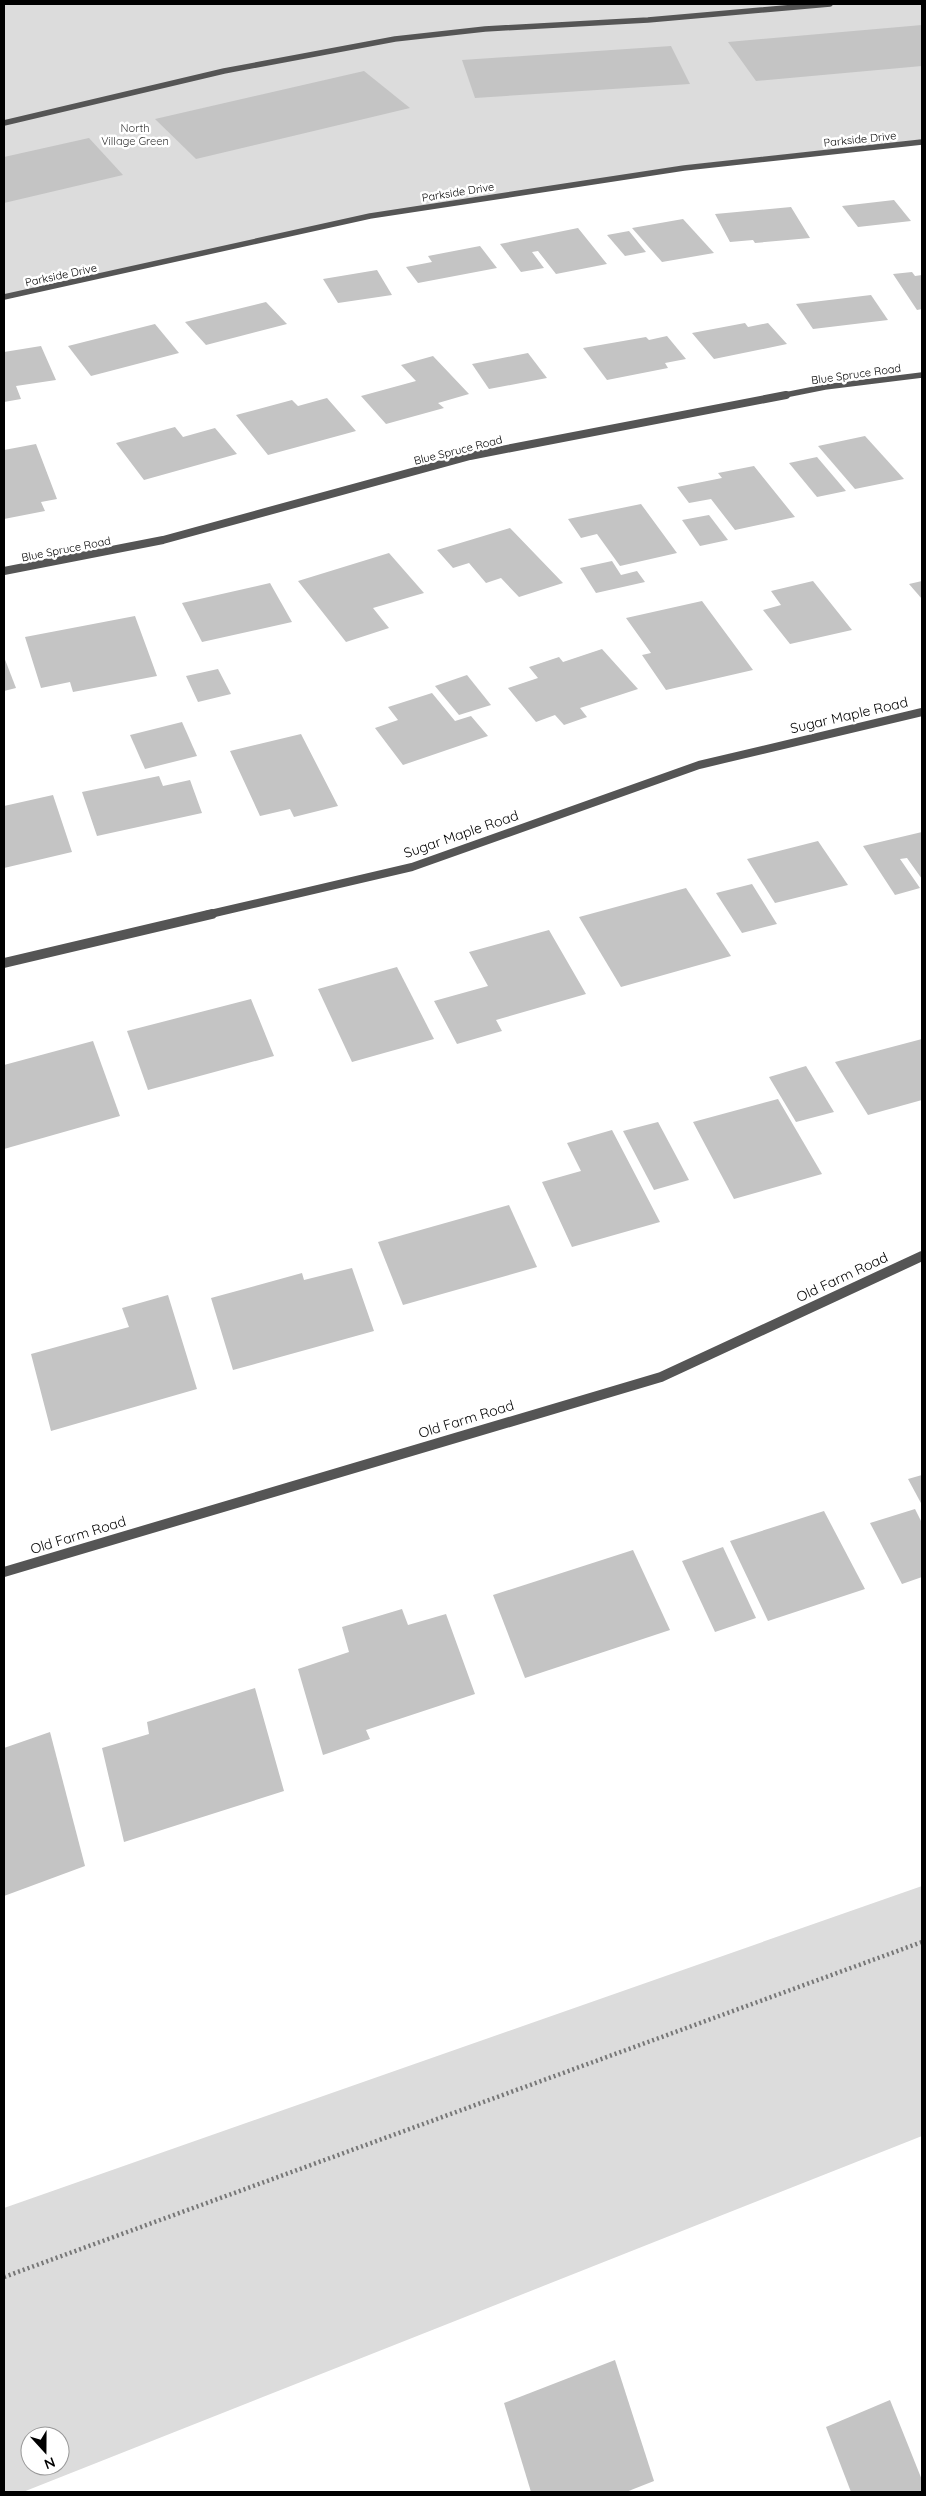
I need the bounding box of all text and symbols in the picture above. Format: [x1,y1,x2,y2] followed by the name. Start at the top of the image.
[101,121,169,148] park label: North Village Green
[823,128,897,150] street label: Parkside Drive
[421,179,495,205] street label: Parkside Drive
[24,261,98,289] street label: Parkside Drive
[810,361,902,387] street label: Blue Spruce Road
[412,432,504,468] street label: Blue Spruce Road
[20,533,112,565] street label: Blue Spruce Road
[788,693,910,737] street label: Sugar Maple Road
[401,806,521,862] street label: Sugar Maple Road
[793,1248,891,1306] street label: Old Farm Road
[416,1396,516,1442] street label: Old Farm Road
[28,1512,128,1558] street label: Old Farm Road
[20,2426,70,2476] north arrow
[42,2453,58,2473] text: N

